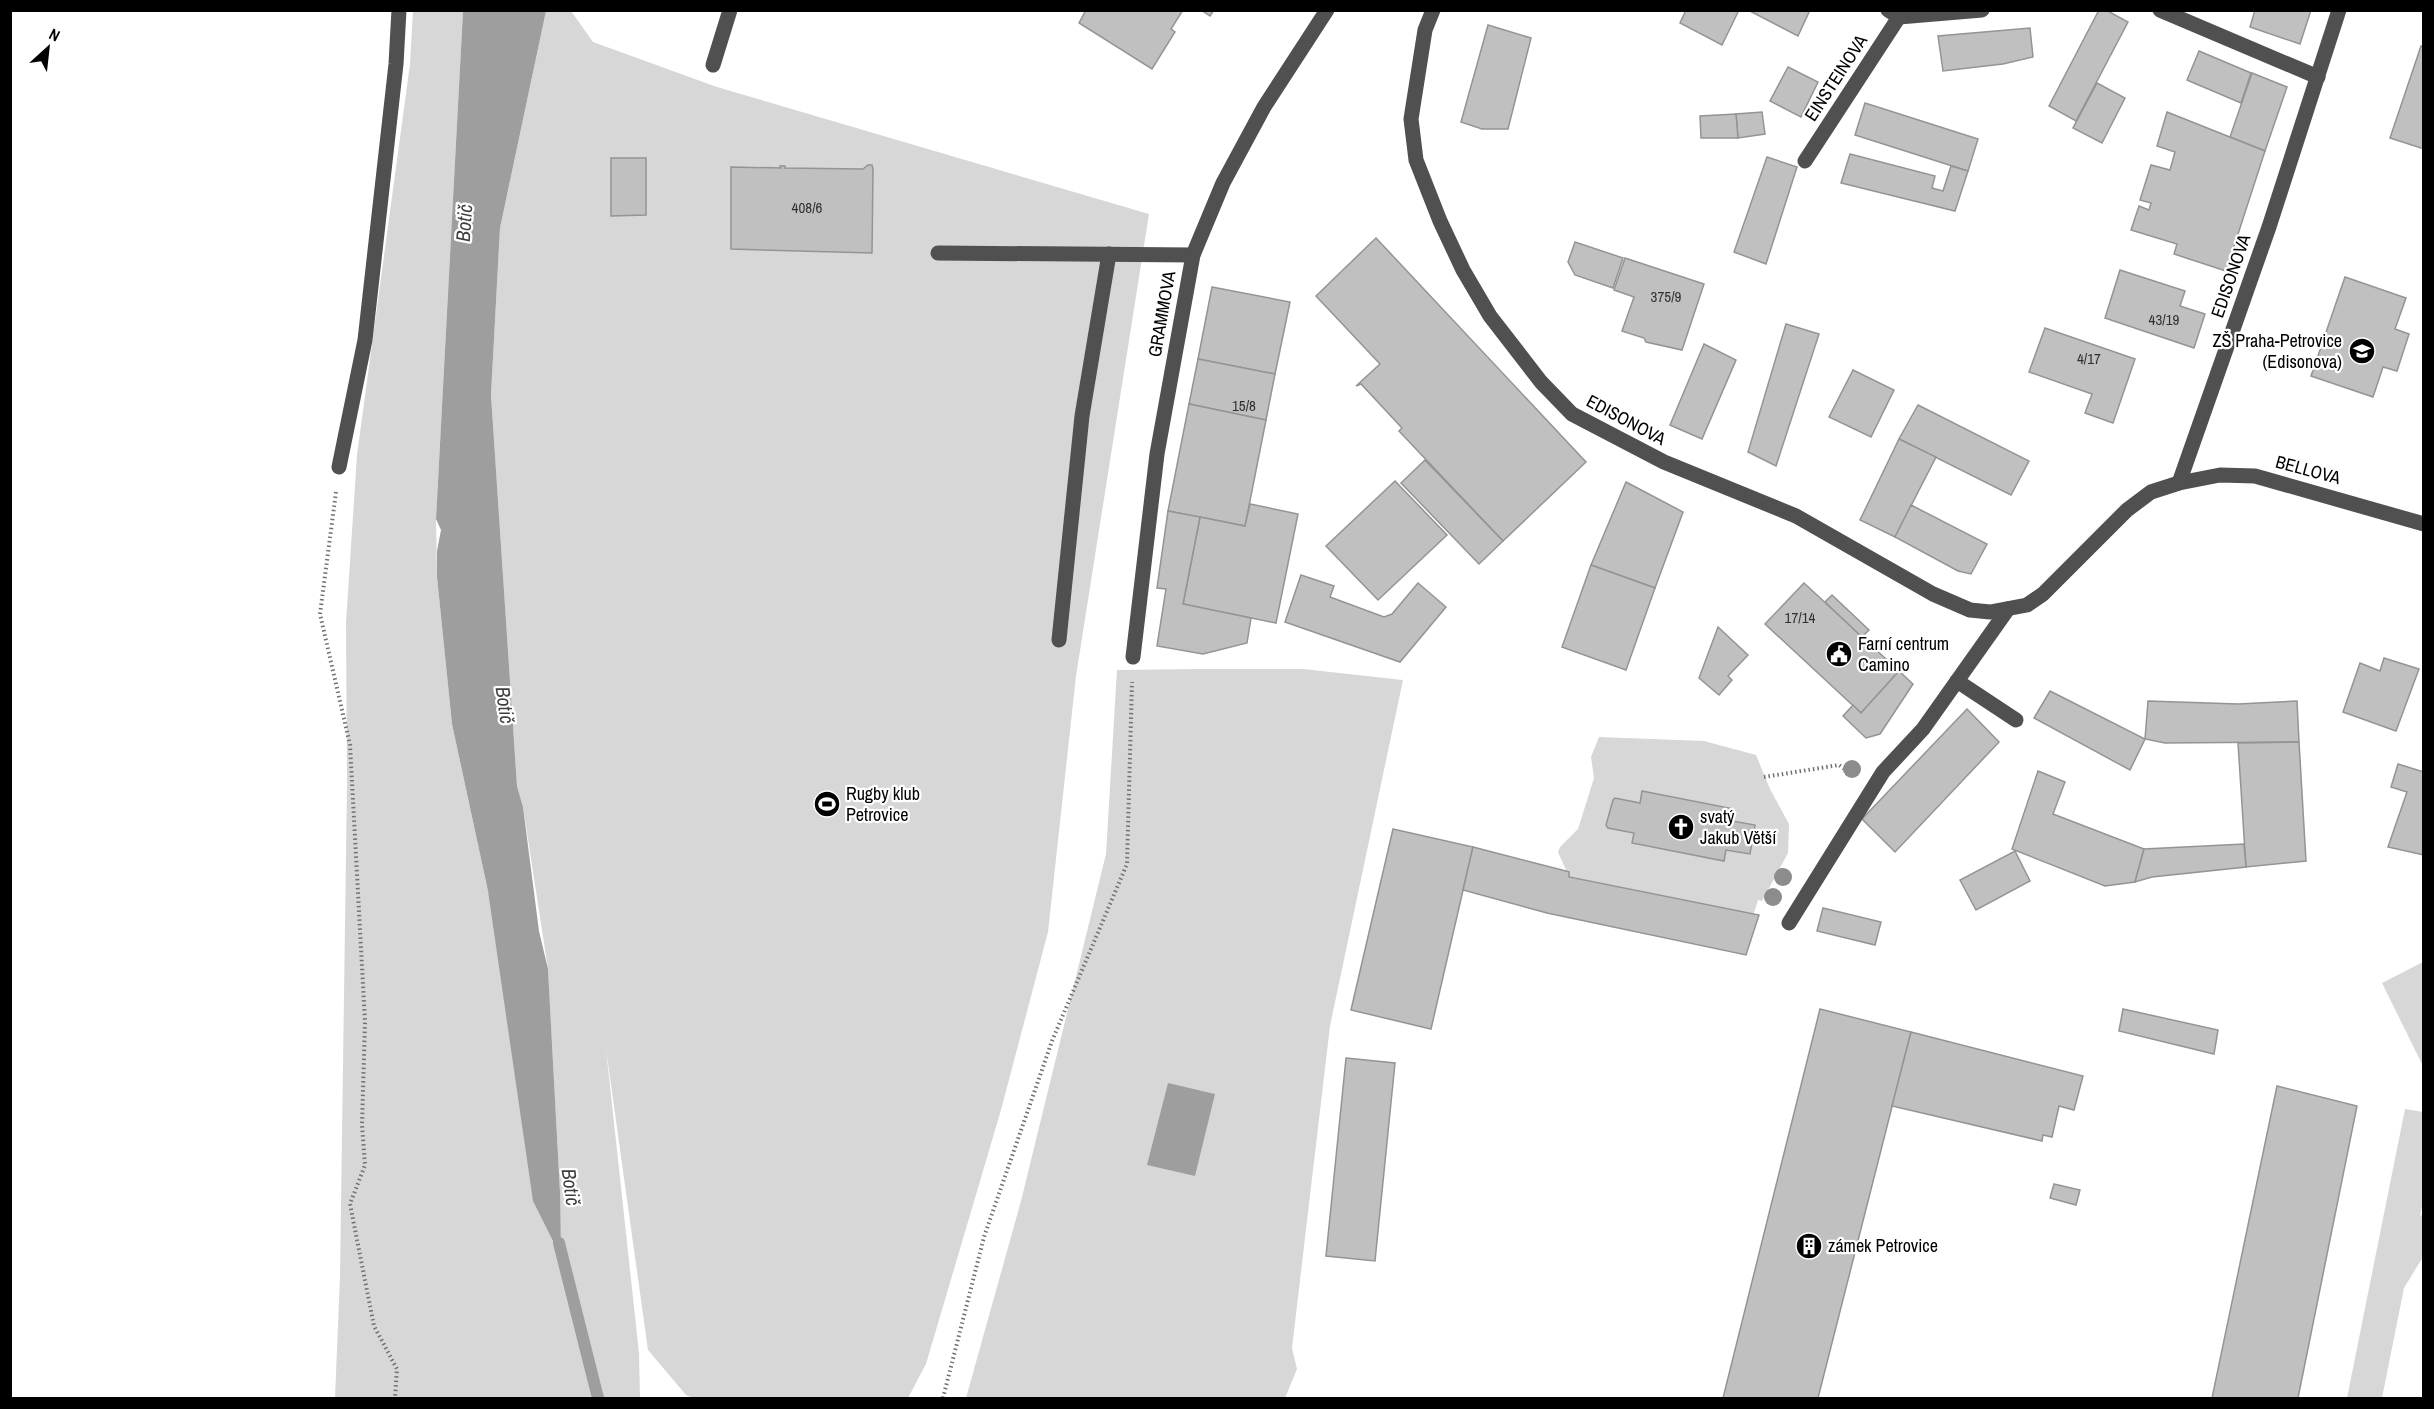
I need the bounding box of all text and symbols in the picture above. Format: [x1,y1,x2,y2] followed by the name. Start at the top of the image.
[18,18,78,78] north arrow
[46,23,64,47] text: N
[1798,30,1873,126] street label: EINSTEINOVA
[792,197,823,218] house number: 408/6
[449,203,478,243] water label: Botič
[2205,231,2257,321] street label: EDISONOVA
[1142,269,1181,359] street label: GRAMMOVA
[1651,286,1682,307] house number: 375/9
[2149,309,2180,330] house number: 43/19
[2212,328,2342,374] place label: ZŠ Praha-Petrovice (Edisonova)
[2347,336,2377,366] school or university icon: ZŠ Praha-Petrovice (Edisonova)
[2077,348,2101,369] house number: 4/17
[1582,388,1671,451] street label: EDISONOVA
[1232,395,1256,416] house number: 15/8
[2273,449,2343,490] street label: BELLOVA
[1785,607,1816,628] house number: 17/14
[1858,631,1949,677] place label: Farní centrum Camino
[1824,639,1854,669] public building icon: Farní centrum Camino
[490,685,522,726] water label: Botič
[846,781,920,827] place label: Rugby klub Petrovice
[812,789,842,819] sports icon: Rugby klub Petrovice
[1700,804,1777,850] place label: svatý Jakub Větší
[1666,812,1696,842] church icon: svatý Jakub Větší
[556,1167,588,1208] water label: Botič
[1794,1231,1824,1261] building icon: zámek Petrovice
[1828,1233,1938,1258] place label: zámek Petrovice

